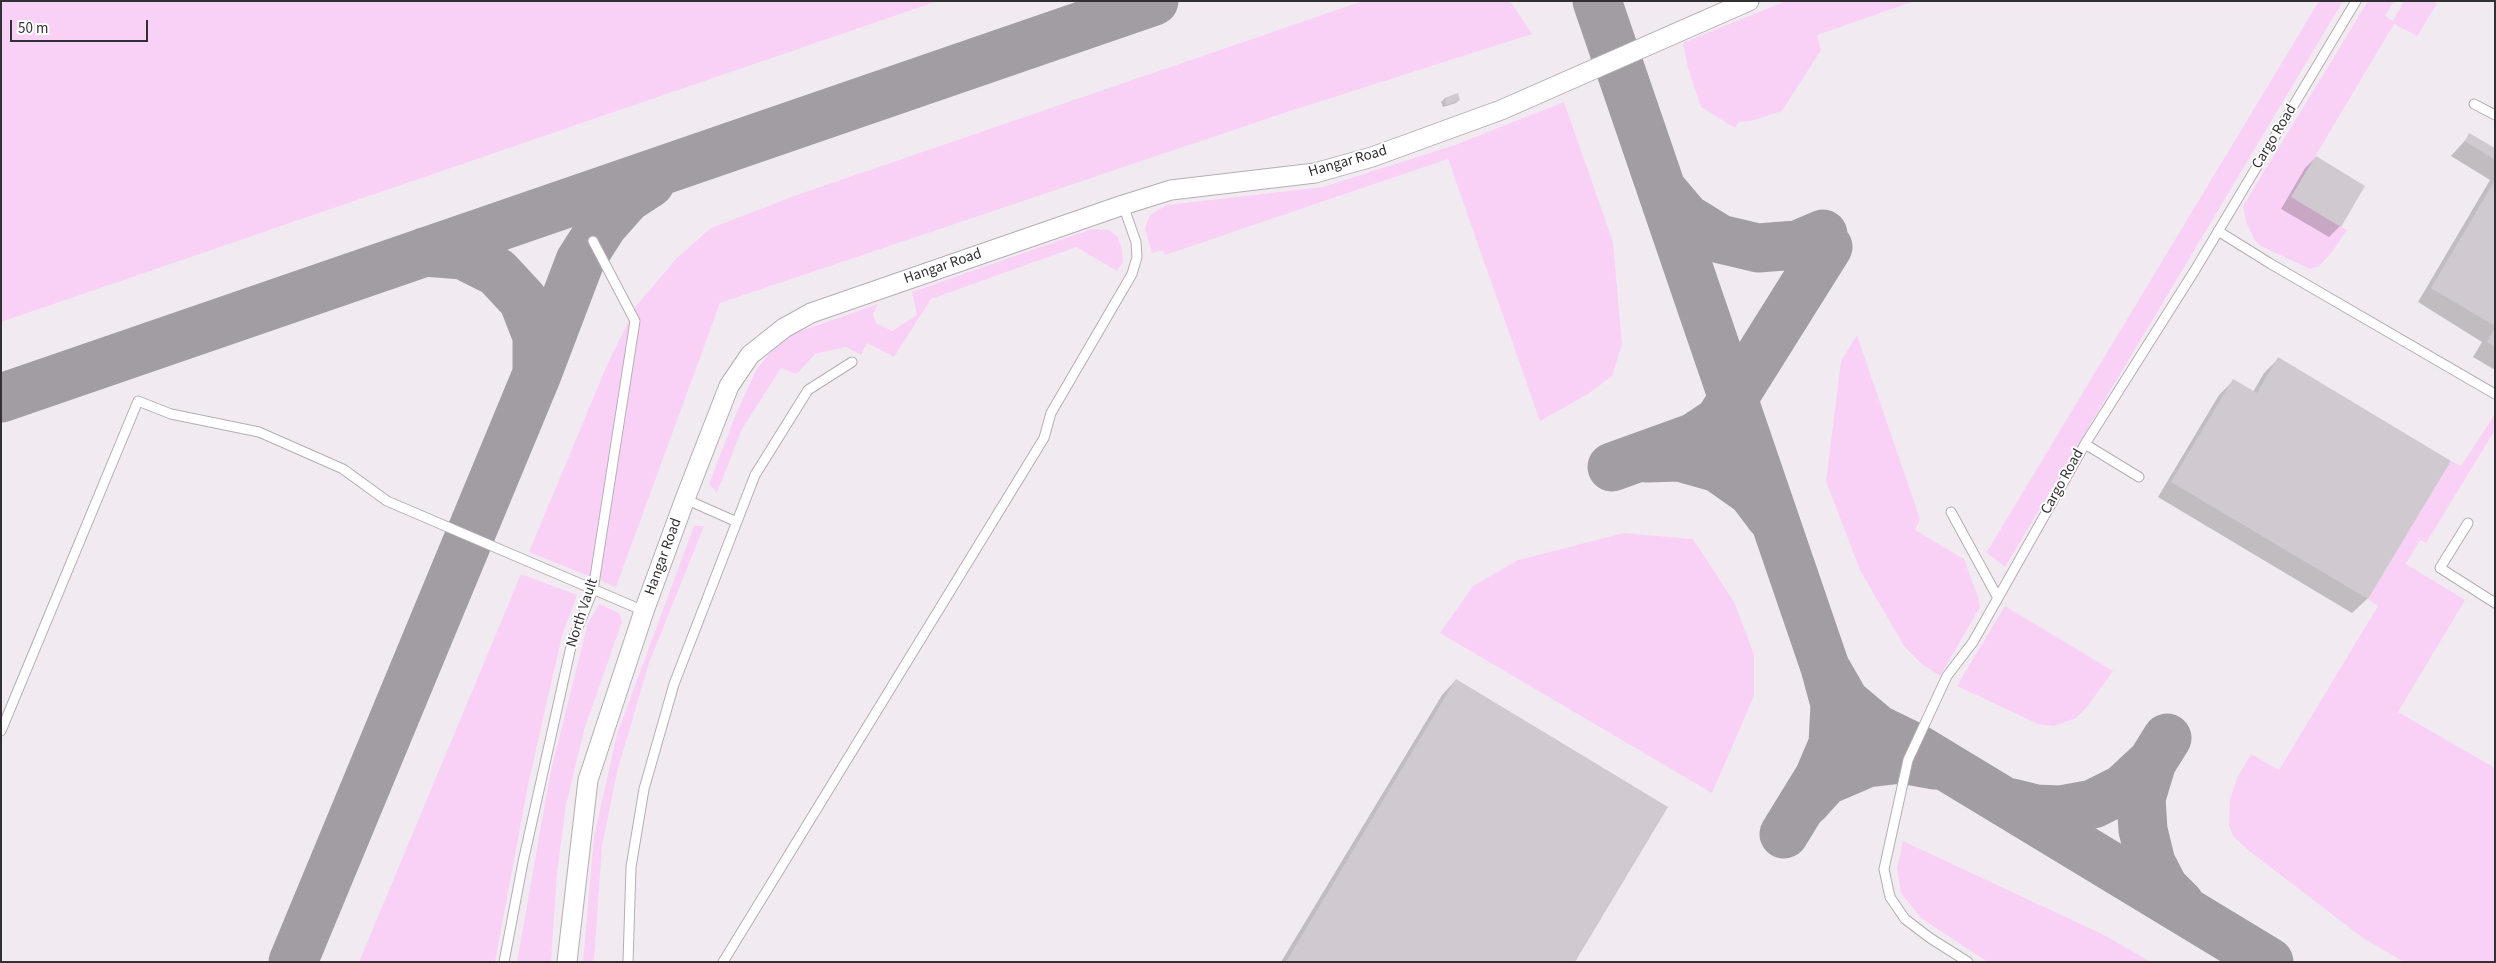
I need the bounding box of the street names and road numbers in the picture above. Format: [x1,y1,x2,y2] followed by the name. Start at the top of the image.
[2249,102,2301,172] street label: Cargo Road
[1307,142,1389,182] street label: Hangar Road
[902,245,984,289] street label: Hangar Road
[2038,446,2088,518] street label: Cargo Road
[642,516,686,598] street label: Hangar Road
[563,576,603,650] street label: North Vault

